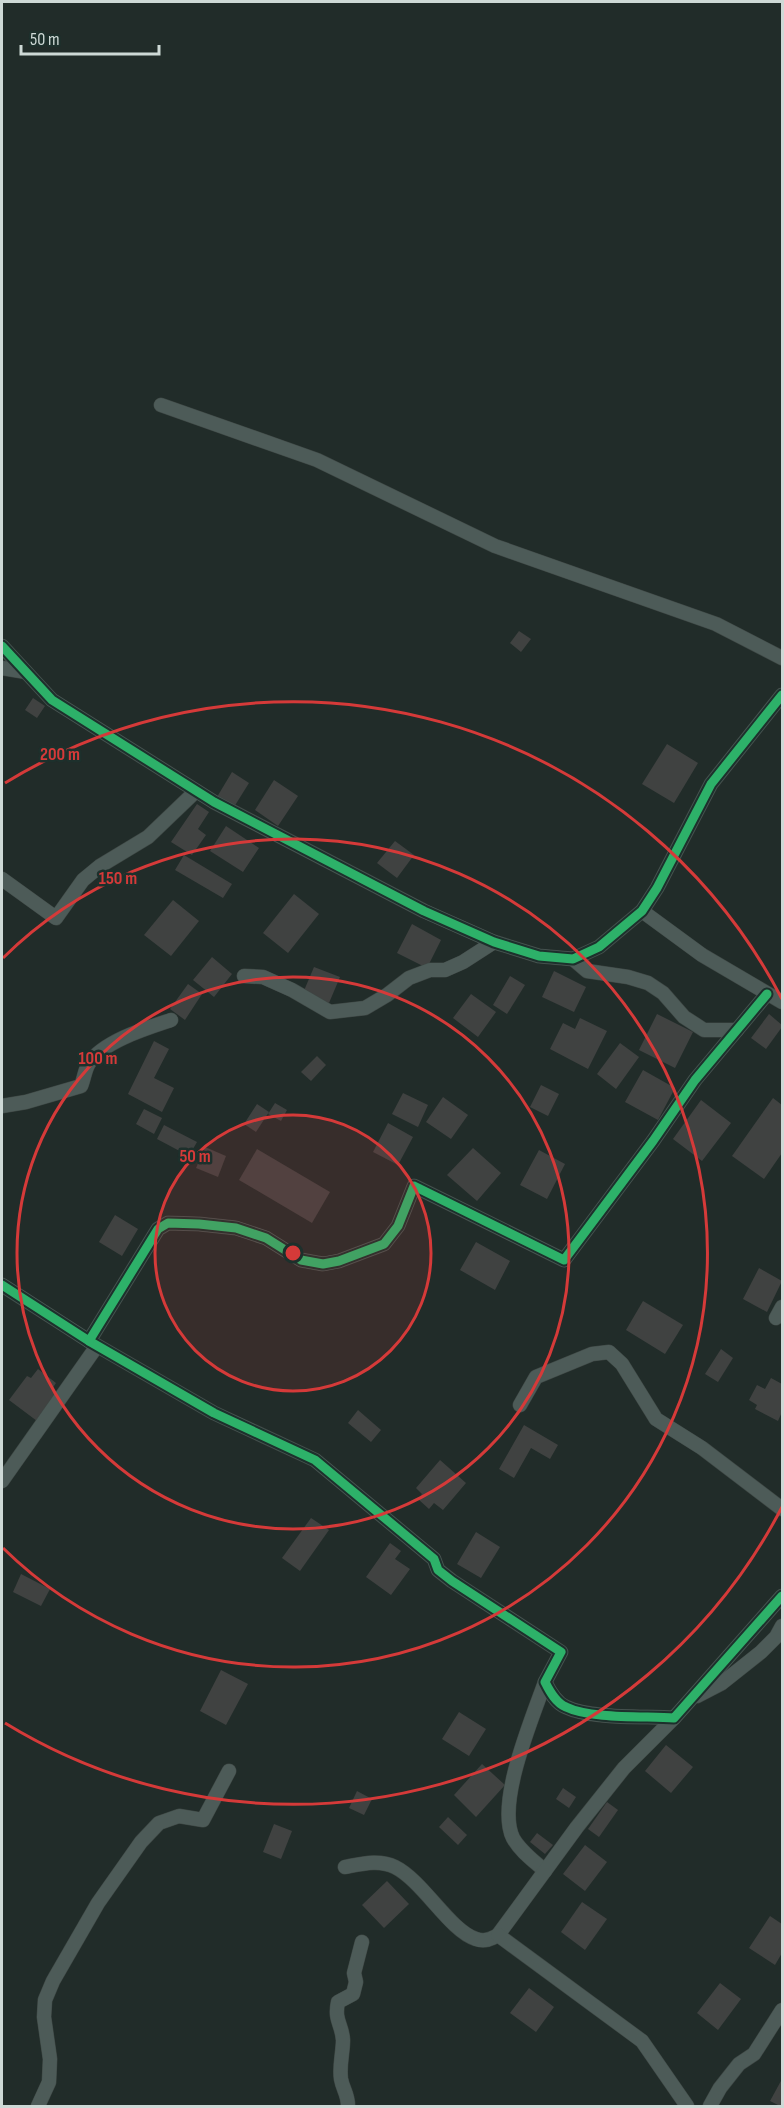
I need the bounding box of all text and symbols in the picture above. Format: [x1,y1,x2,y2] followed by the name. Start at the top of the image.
[21,18,159,56] scale bar
[30,29,60,50] text: 50 m
[40,744,80,765] text: 200 m
[99,868,137,889] text: 150 m
[79,1048,118,1069] text: 100 m
[179,1146,211,1167] text: 50 m
[283,1243,303,1263] centre of rings

